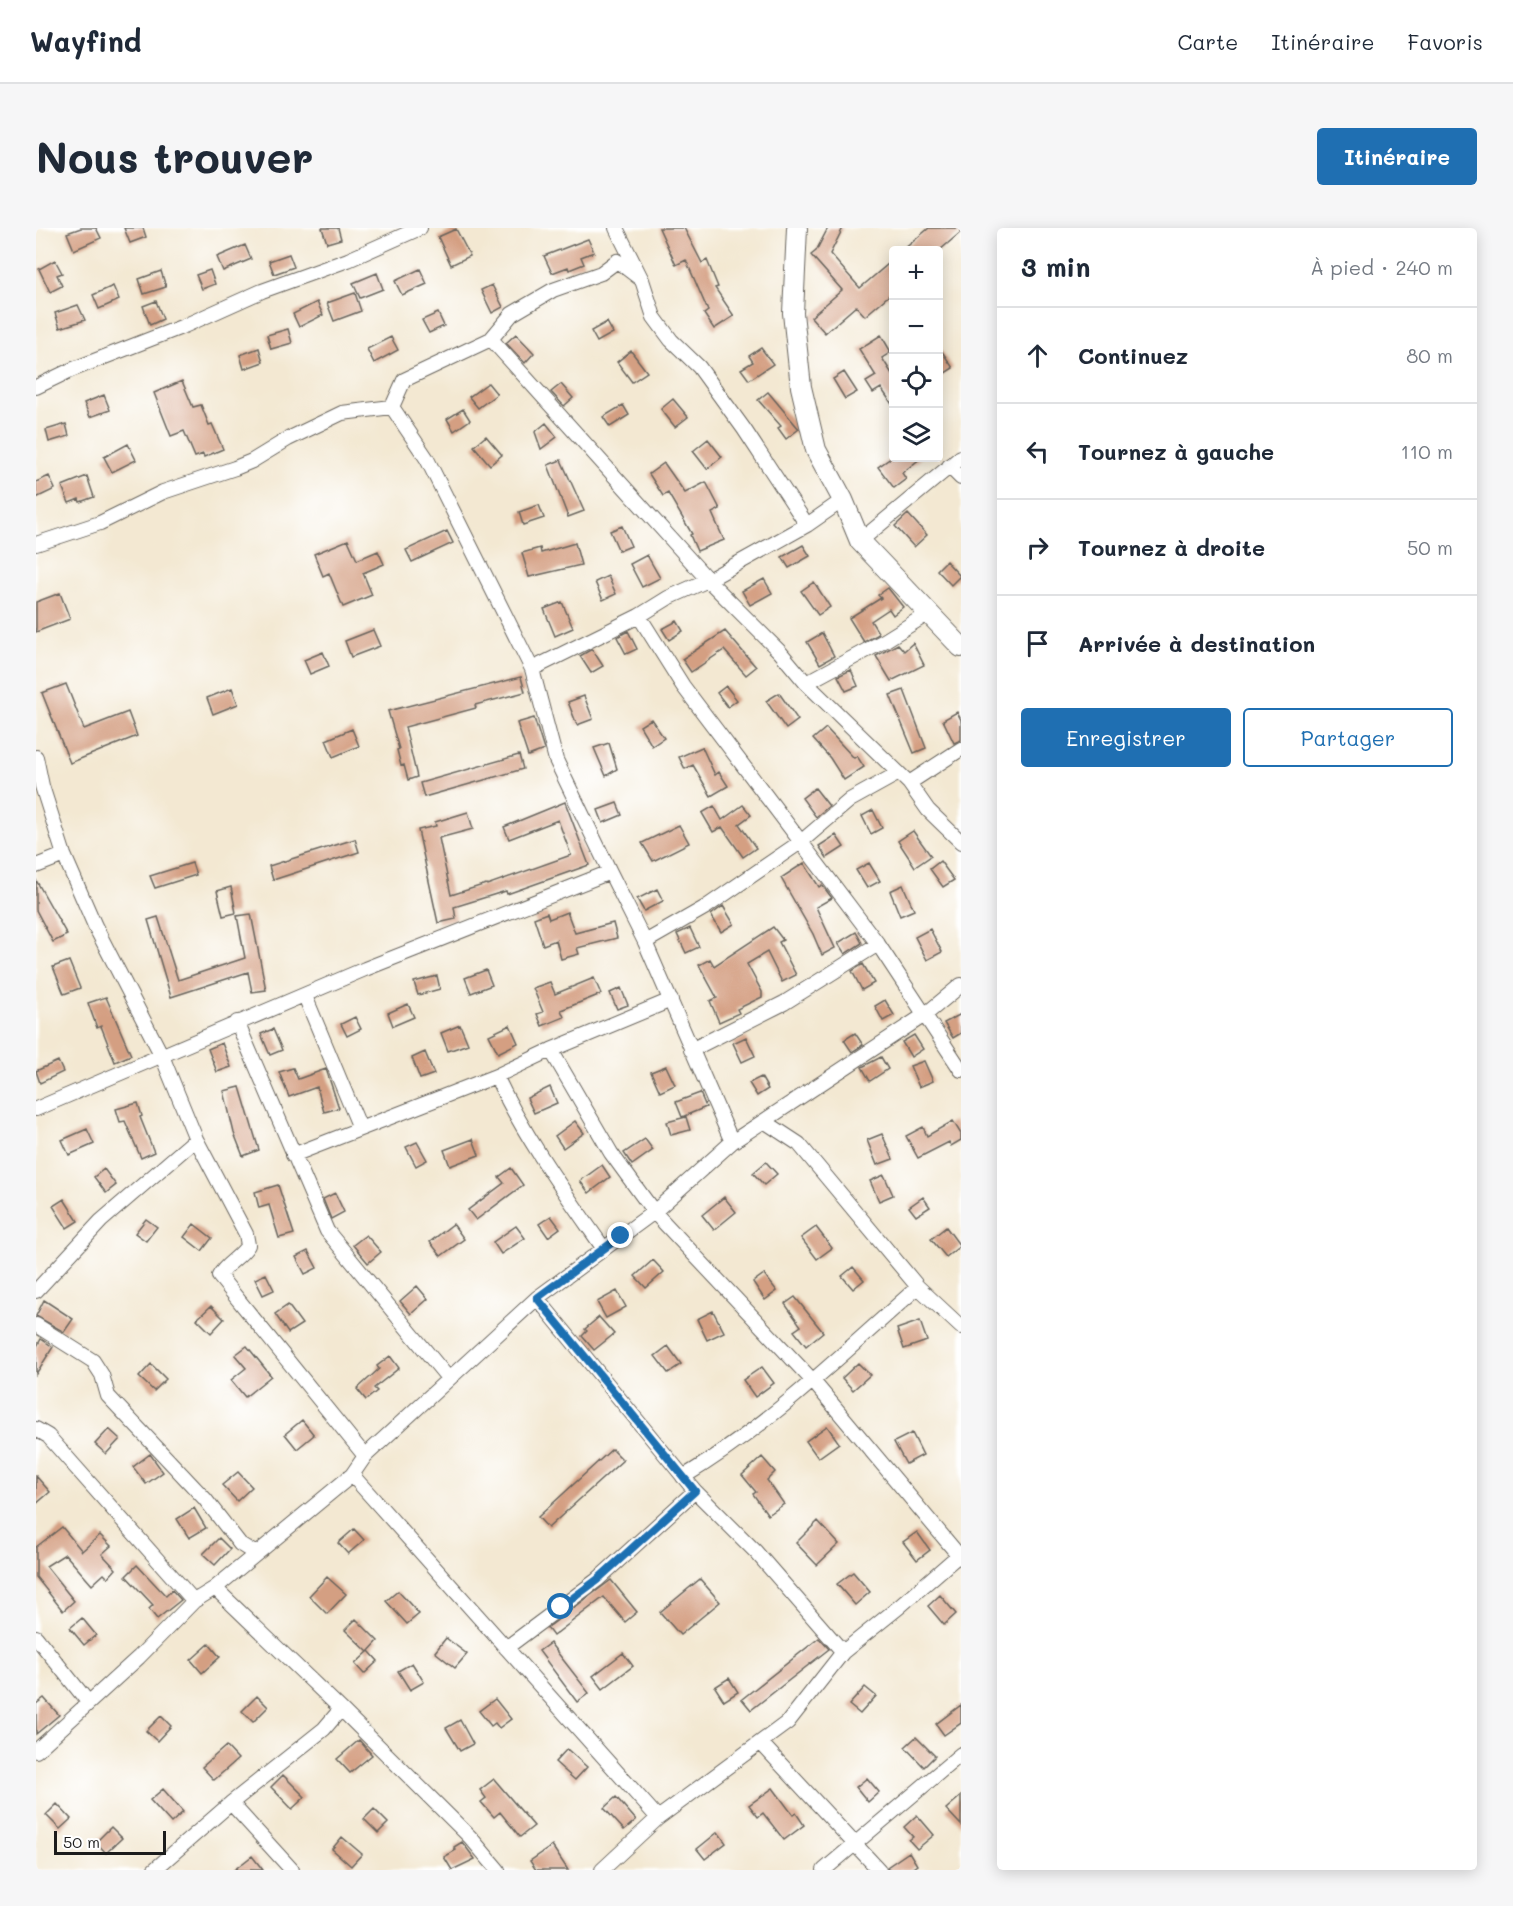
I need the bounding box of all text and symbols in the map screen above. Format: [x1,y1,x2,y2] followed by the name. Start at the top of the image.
[30,23,141,59] text: Wayfind
[1177,28,1238,55] text: Carte
[1271,28,1374,55] text: Itinéraire
[1407,28,1483,55] text: Favoris
[1317,128,1477,185] button: Itinéraire
[36,129,314,184] text: Nous trouver
[889,246,943,462] map controls
[889,246,943,300] button: +
[1021,250,1090,284] text: 3 min
[1310,254,1453,280] text: À pied · 240 m
[889,300,943,354] button: −
[1021,339,1054,372] icon: ahead
[1078,341,1188,370] text: Continuez
[1406,342,1453,368] text: 80 m
[889,354,943,408] button: locate
[889,408,943,462] button: layers
[1021,435,1054,468] icon: left
[1078,437,1274,466] text: Tournez à gauche
[1400,438,1453,464] text: 110 m
[1021,531,1054,564] icon: right
[1078,533,1265,562] text: Tournez à droite
[1407,534,1453,560] text: 50 m
[1021,627,1054,660] icon: arrive
[1078,629,1315,658] text: Arrivée à destination
[1021,708,1231,767] button: Enregistrer
[1243,708,1453,767] button: Partager
[607,1222,633,1248] route end
[547,1593,573,1619] route start
[54,1828,166,1856] scale bar
[63,1831,100,1852] text: 50 m

